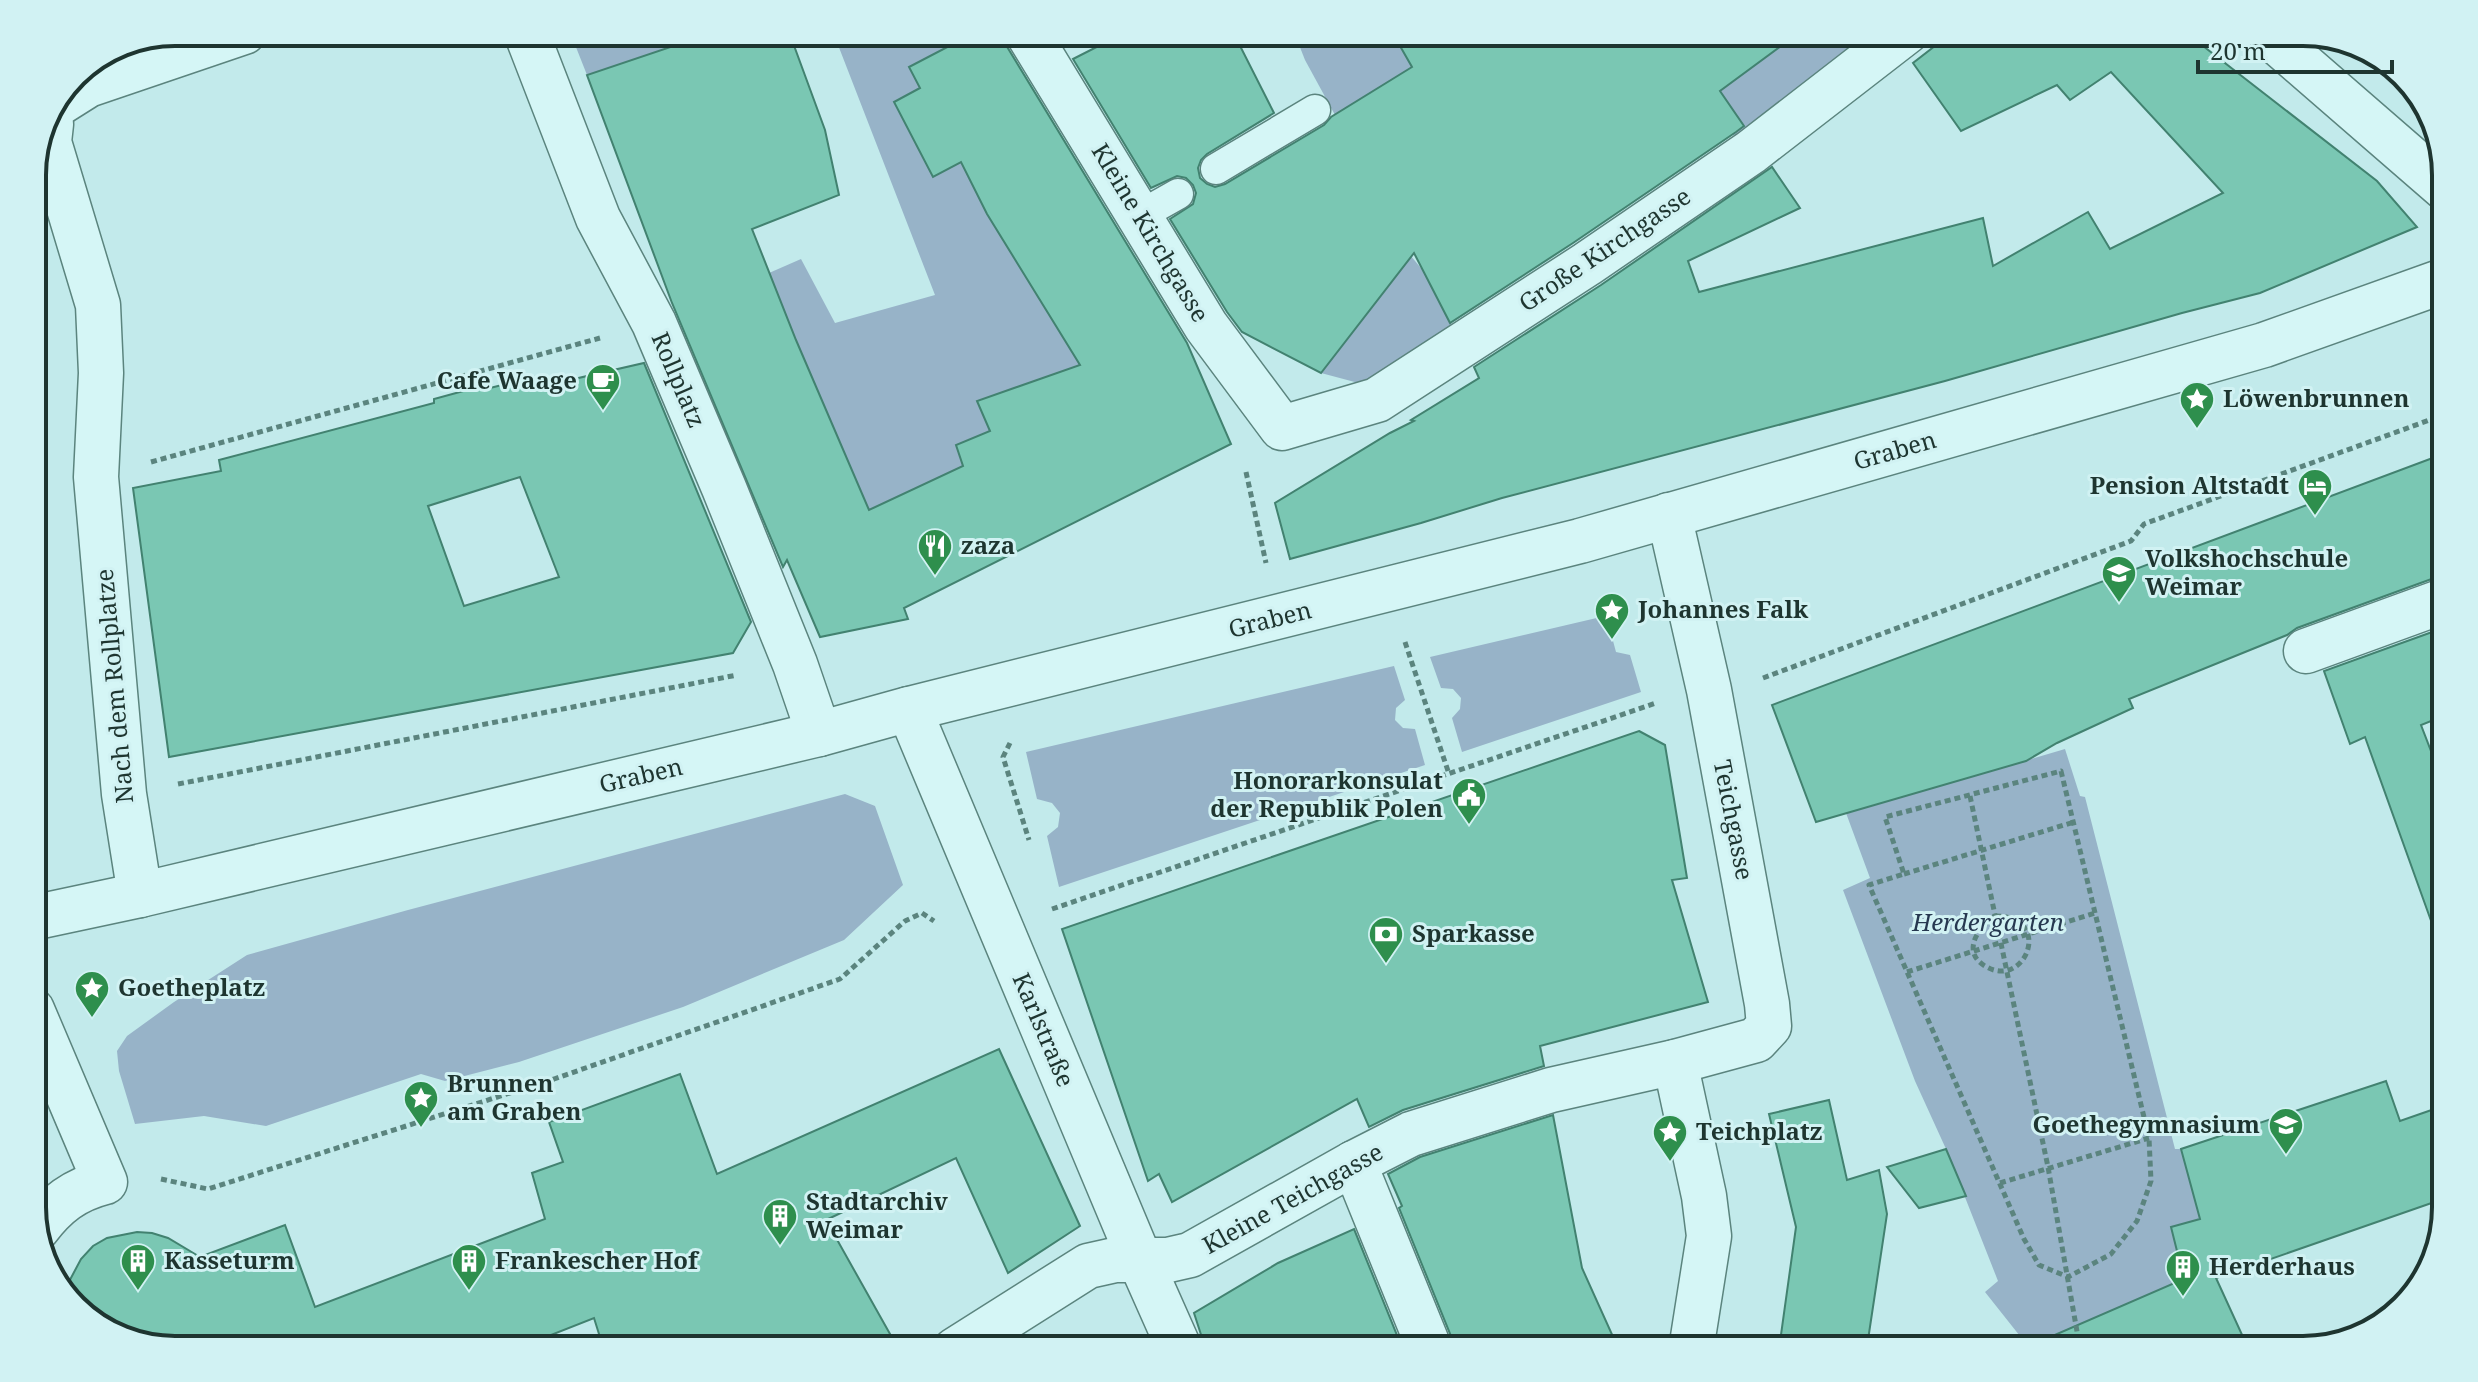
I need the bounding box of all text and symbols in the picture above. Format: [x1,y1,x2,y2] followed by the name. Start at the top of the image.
[2198,24,2392,74] scale bar
[2210,34,2266,67] text: 20 m
[1085,137,1218,328] street label: Kleine Kirchgasse
[1512,179,1697,319] street label: Große Kirchgasse
[644,327,714,432] street label: Rollplatz
[584,362,622,412] cafe icon: Cafe Waage
[437,363,577,396] place label: Cafe Waage
[2178,380,2216,430] place icon: Löwenbrunnen
[2223,381,2410,414] place label: Löwenbrunnen
[1849,422,1940,477] street label: Graben
[2296,467,2334,517] hotel icon: Pension Altstadt
[2090,468,2289,501] place label: Pension Altstadt
[916,527,954,577] restaurant icon: zaza
[961,528,1015,561] place label: zaza
[2145,541,2348,602] place label: Volkshochschule Weimar
[2100,554,2138,604] school or university icon: Volkshochschule Weimar
[87,567,140,805] street label: Nach dem Rollplatze
[1593,591,1631,641] place icon: Johannes Falk
[1225,592,1315,645] street label: Graben
[1637,592,1809,625] place label: Johannes Falk
[596,749,686,800] street label: Graben
[1707,757,1762,883] street label: Teichgasse
[1210,763,1443,824] place label: Honorarkonsulat der Republik Polen
[1450,776,1488,826] public building icon: Honorarkonsulat der Republik Polen
[1911,905,2064,938] park label: Herdergarten
[1367,915,1405,965] bank icon: Sparkasse
[1412,916,1535,949] place label: Sparkasse
[1006,967,1083,1092] street label: Karlstraße
[73,969,111,1019] place icon: Goetheplatz
[118,970,265,1003] place label: Goetheplatz
[447,1066,582,1127] place label: Brunnen am Graben
[402,1079,440,1129] place icon: Brunnen am Graben
[2267,1106,2305,1156] school or university icon: Goethegymnasium
[2033,1107,2260,1140] place label: Goethegymnasium
[1651,1113,1689,1163] place icon: Teichplatz
[1696,1114,1822,1147] place label: Teichplatz
[1196,1134,1388,1261] street label: Kleine Teichgasse
[806,1184,948,1245] place label: Stadtarchiv Weimar
[761,1197,799,1247] building icon: Stadtarchiv Weimar
[119,1242,157,1292] building icon: Kasseturm
[450,1242,488,1292] building icon: Frankescher Hof
[164,1243,295,1276] place label: Kasseturm
[495,1243,700,1276] place label: Frankescher Hof
[2164,1248,2202,1298] building icon: Herderhaus
[2209,1249,2355,1282] place label: Herderhaus

